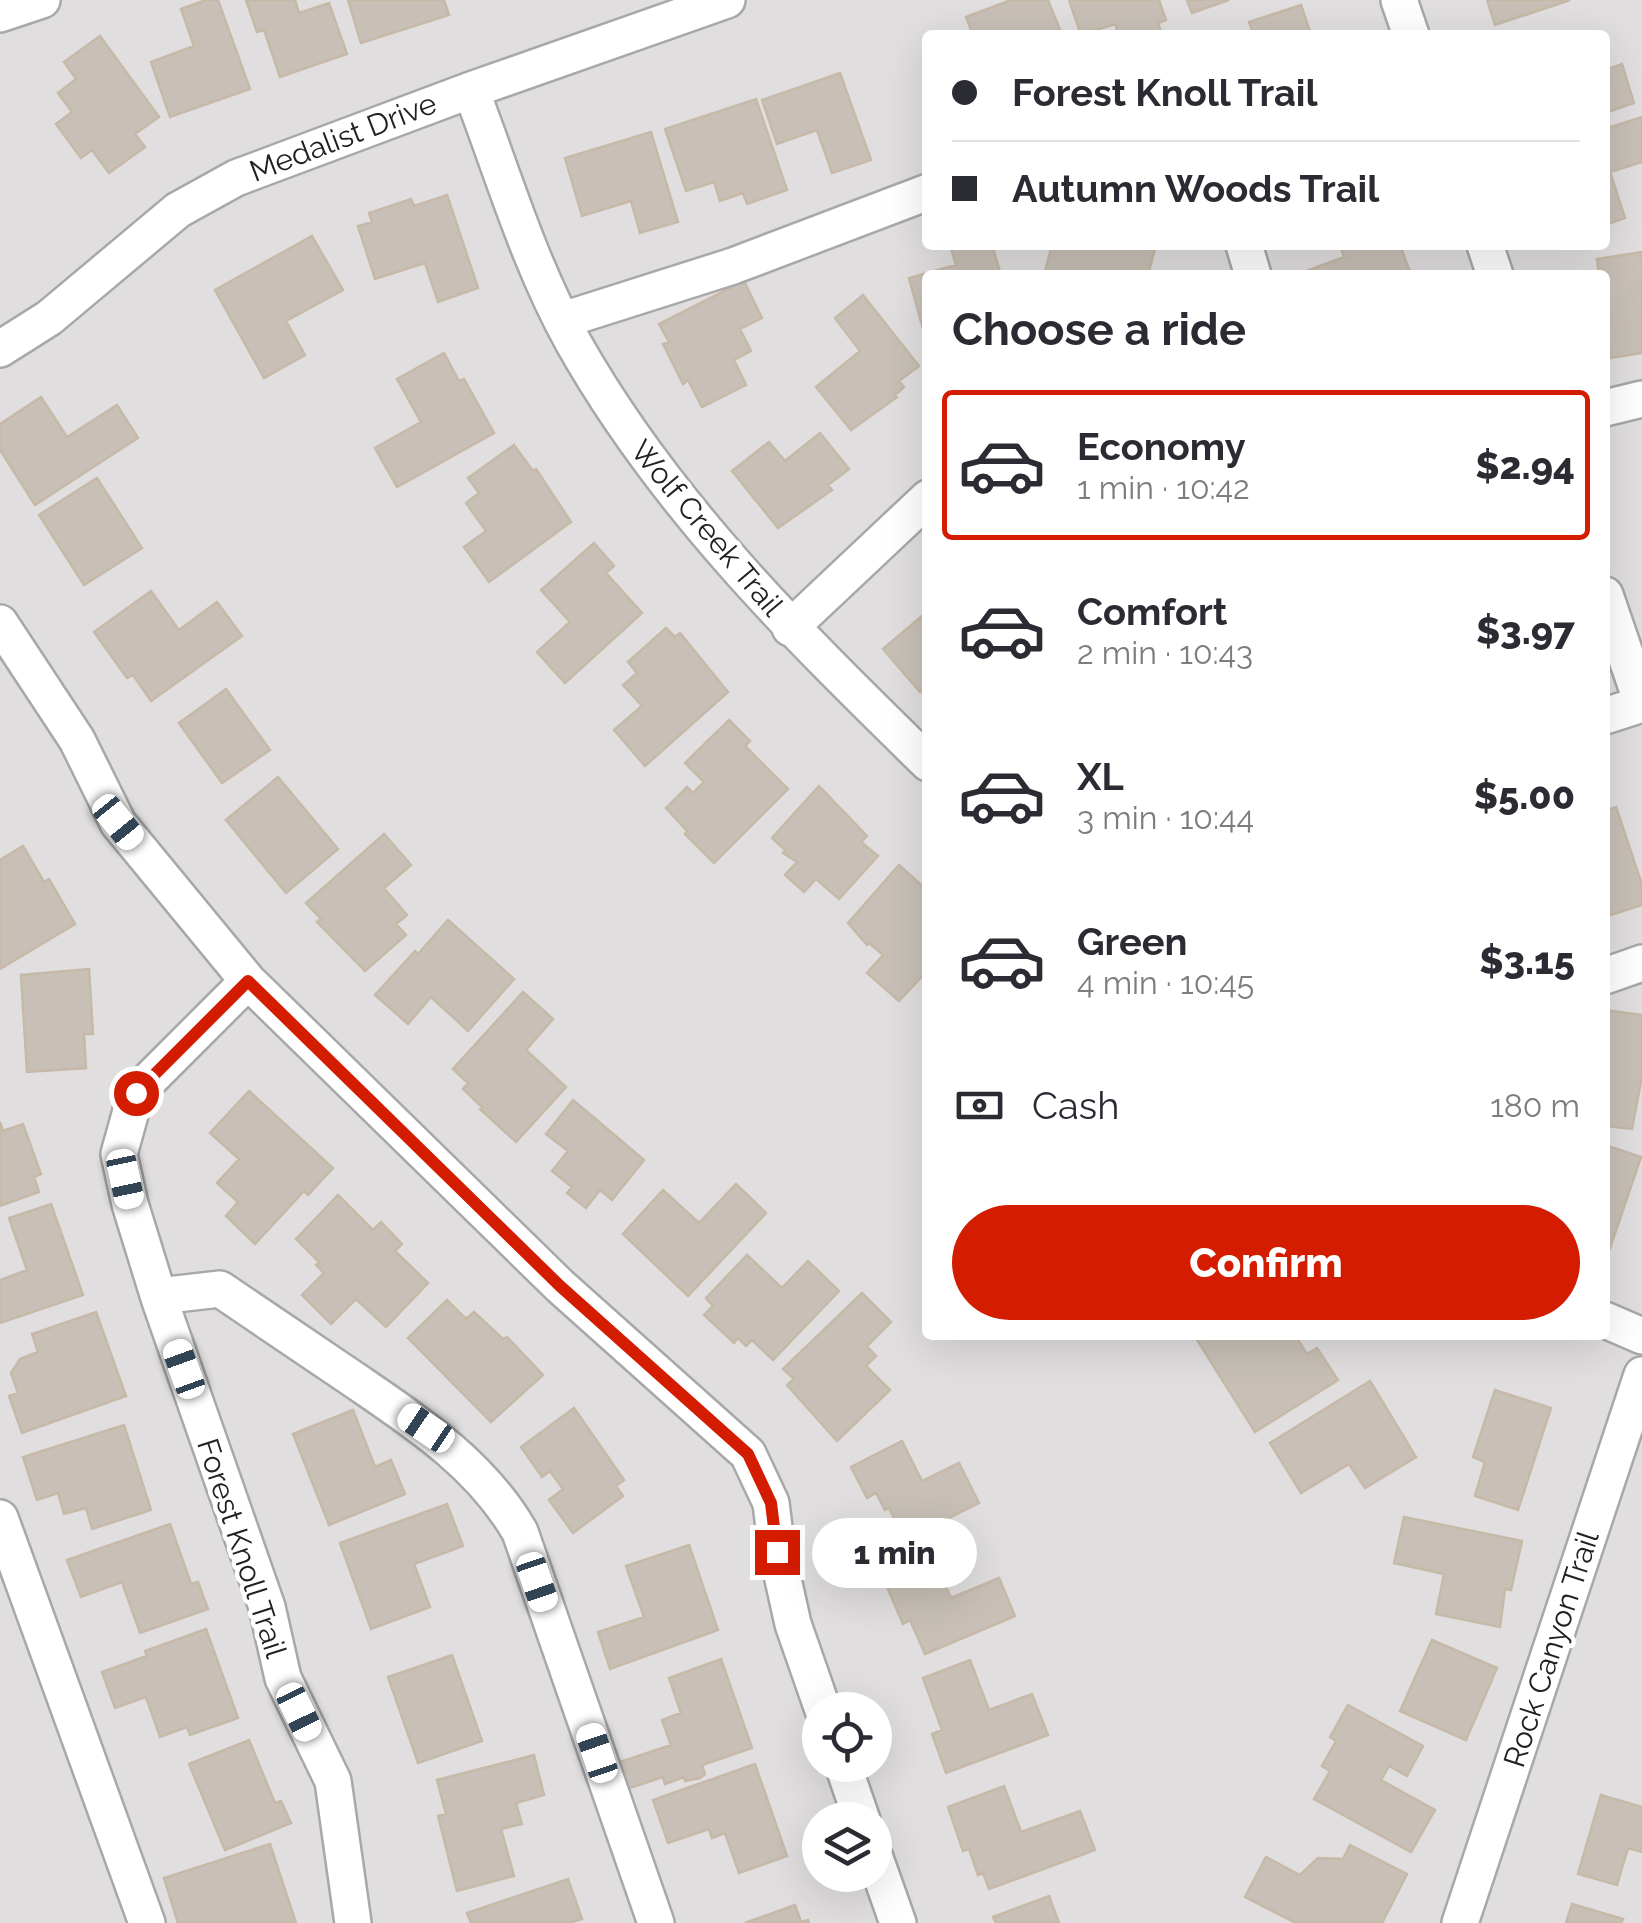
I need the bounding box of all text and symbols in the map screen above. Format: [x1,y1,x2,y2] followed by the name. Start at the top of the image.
[1012,70,1318,115] text: Forest Knoll Trail
[245,85,441,189] street label: Medalist Drive
[1012,166,1379,211] text: Autumn Woods Trail
[952,303,1246,356] text: Choose a ride
[957,420,1047,510] icon: car
[1077,424,1246,469] text: Economy
[624,433,791,623] street label: Wolf Creek Trail
[1475,443,1575,488] text: $2.94
[1077,469,1250,506] text: 1 min · 10:42
[957,585,1047,675] icon: car
[1077,589,1227,634] text: Comfort
[1476,608,1575,653] text: $3.97
[1077,634,1253,671] text: 2 min · 10:43
[957,750,1047,840] icon: car
[1077,754,1124,799] text: XL
[1474,773,1575,818] text: $5.00
[87,789,149,855] car
[1077,799,1254,836] text: 3 min · 10:44
[957,915,1047,1005] icon: car
[1077,919,1187,964] text: Green
[1479,938,1575,983] text: $3.15
[1077,964,1254,1001] text: 4 min · 10:45
[114,1071,159,1116] route start
[952,1078,1007,1133] icon: cash
[1032,1083,1119,1128] text: Cash
[1490,1087,1580,1124] text: 180 m
[104,1147,146,1211] car
[952,1205,1580,1320] button: Confirm
[160,1336,208,1402] car
[393,1399,459,1457] car
[190,1434,294,1663] street label: Forest Knoll Trail
[812,1517,977,1587] callout: 1 min
[1496,1526,1606,1771] street label: Rock Canyon Trail
[755,1530,800,1575] route end
[853,1534,936,1571] text: 1 min
[513,1549,561,1615] car
[272,1678,326,1746] car
[802,1692,892,1892] map controls
[802,1692,892,1782] button: locate
[573,1720,621,1786] car
[802,1802,892,1892] button: layers

